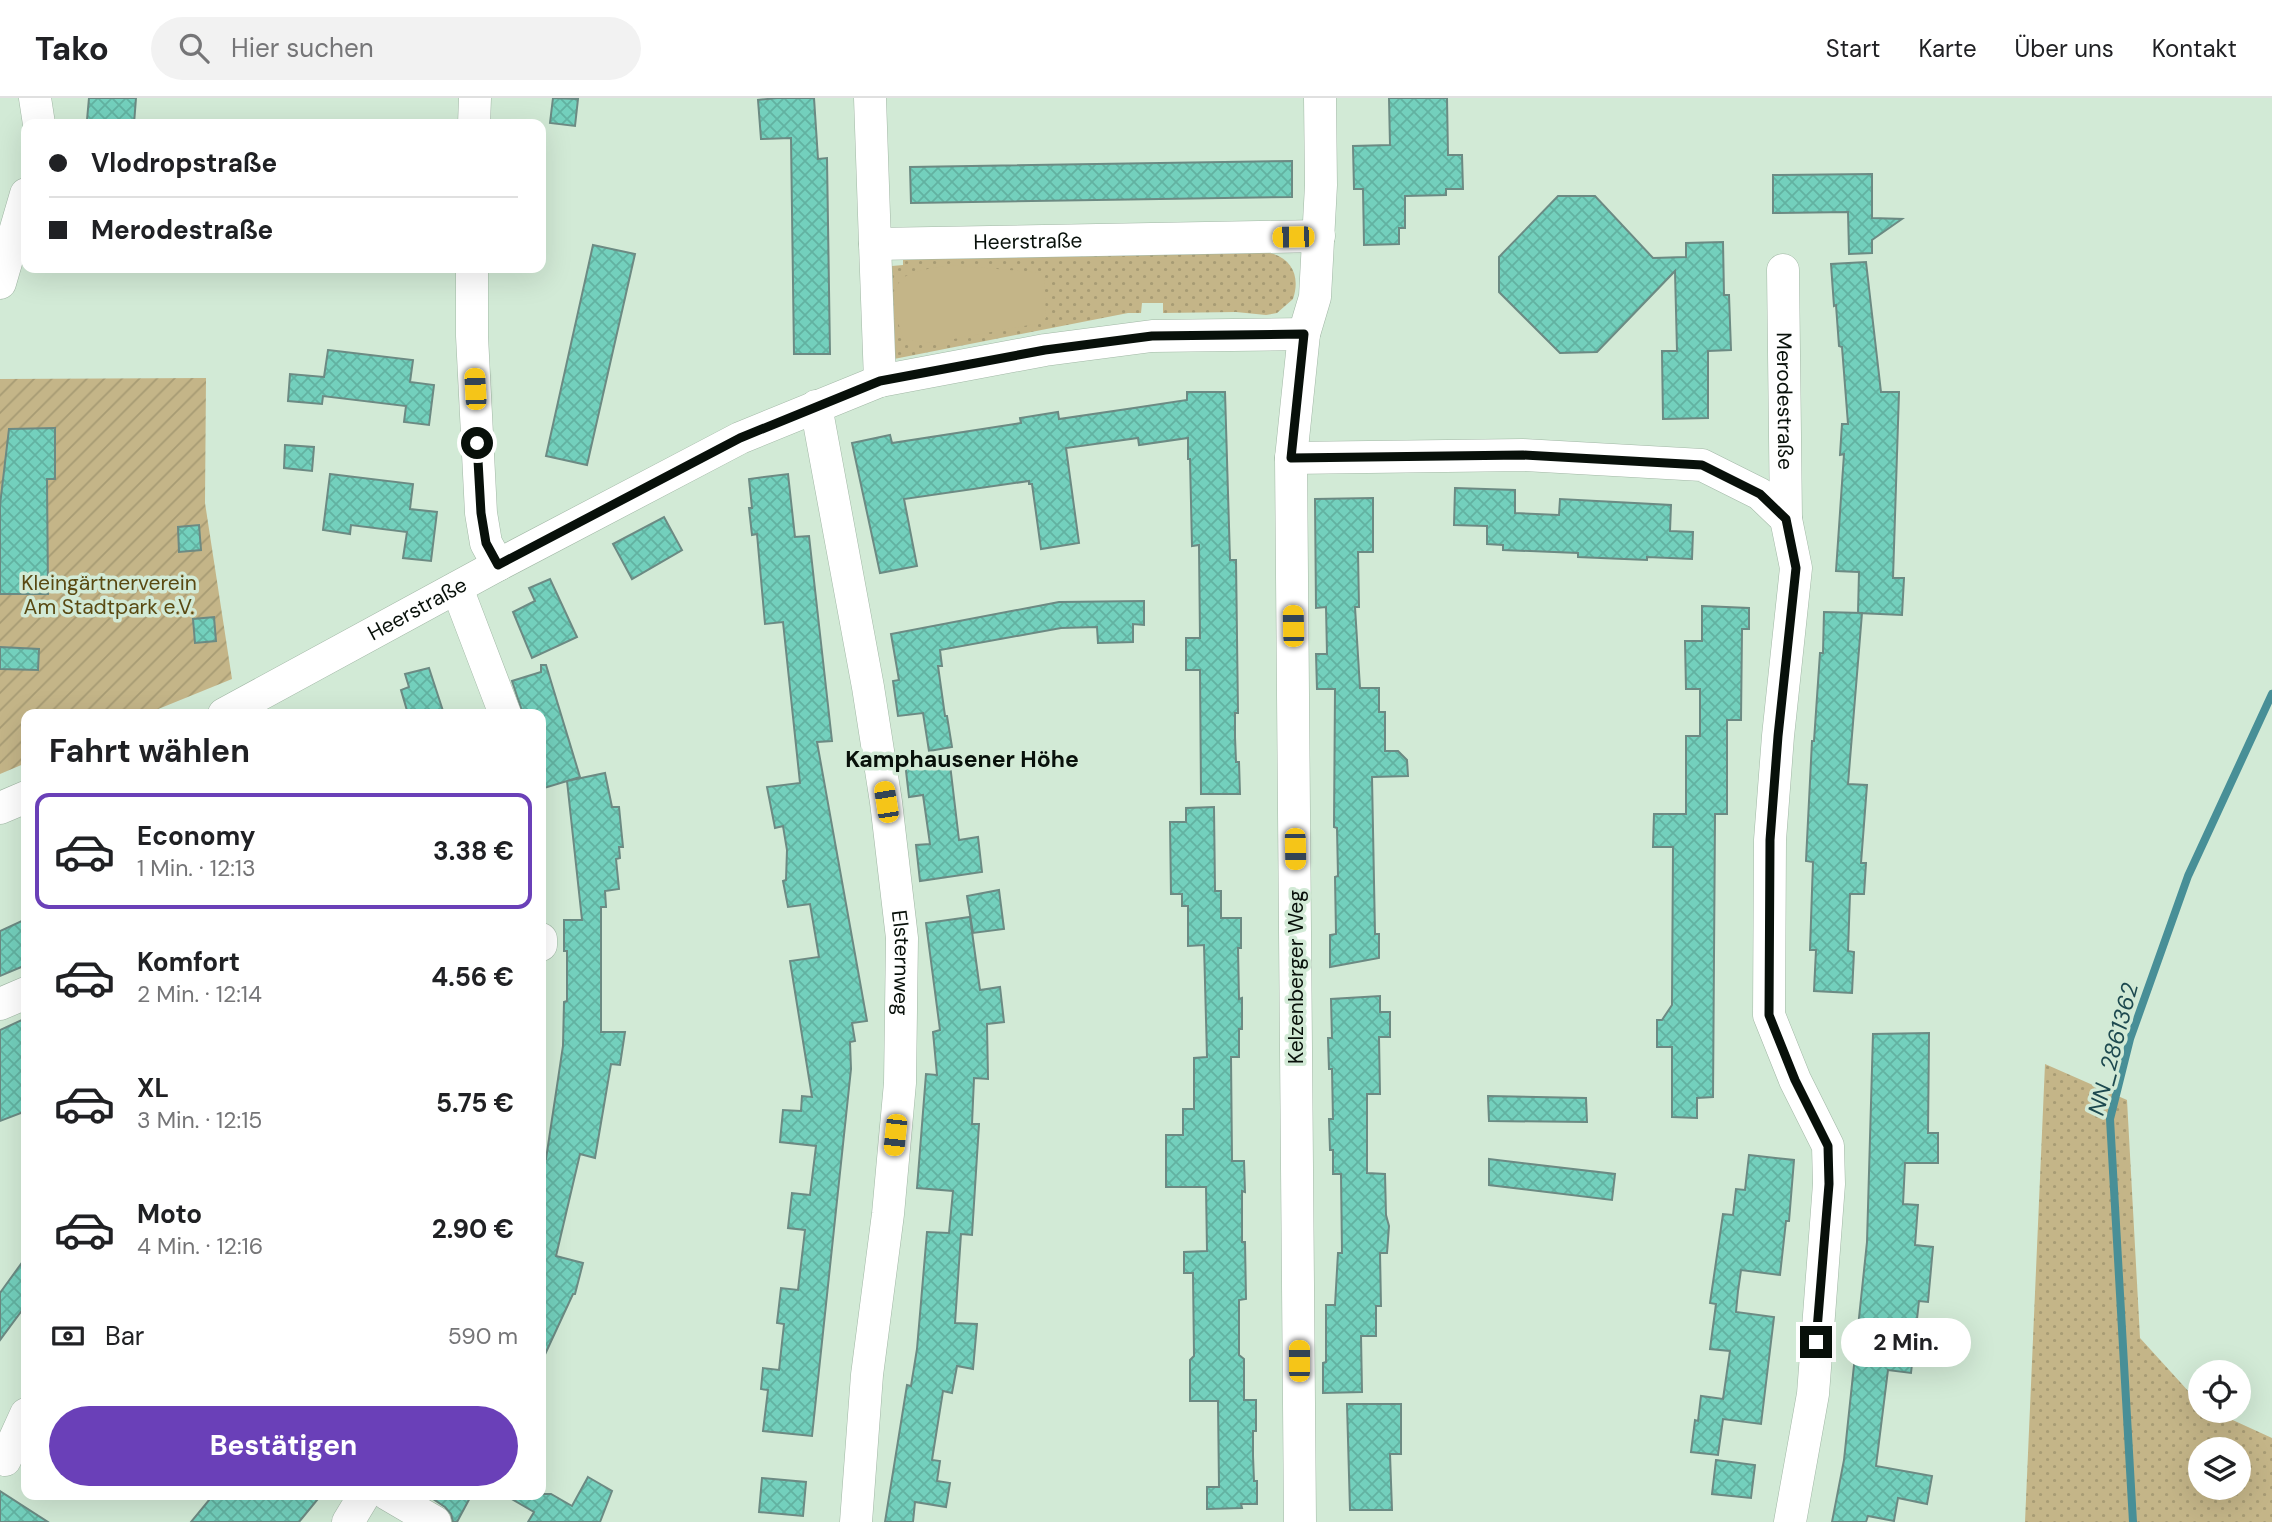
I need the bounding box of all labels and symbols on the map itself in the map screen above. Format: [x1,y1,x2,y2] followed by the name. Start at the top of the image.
[973,226,1083,256] street label: Heerstraße
[1272,226,1315,248] car
[1770,332,1799,470] street label: Merodestraße
[464,367,487,411] car
[461,427,493,459] route start
[21,569,197,621] park label: Kleingärtnerverein Am Stadtpark e.V.
[363,571,472,647] street label: Heerstraße
[1283,605,1304,647] car
[845,744,1079,774] district label: Kamphausener Höhe
[873,780,900,824] car
[1285,828,1306,870] car
[1282,890,1310,1064] street label: Kelzenberger Weg
[885,909,916,1016] street label: Elsternweg
[2081,979,2145,1119] water label: NN_2861362
[883,1113,908,1157] car
[1840,1318,1970,1366] callout: 2 Min.
[1800,1326,1832,1358] route end
[1289,1340,1310,1382] car

